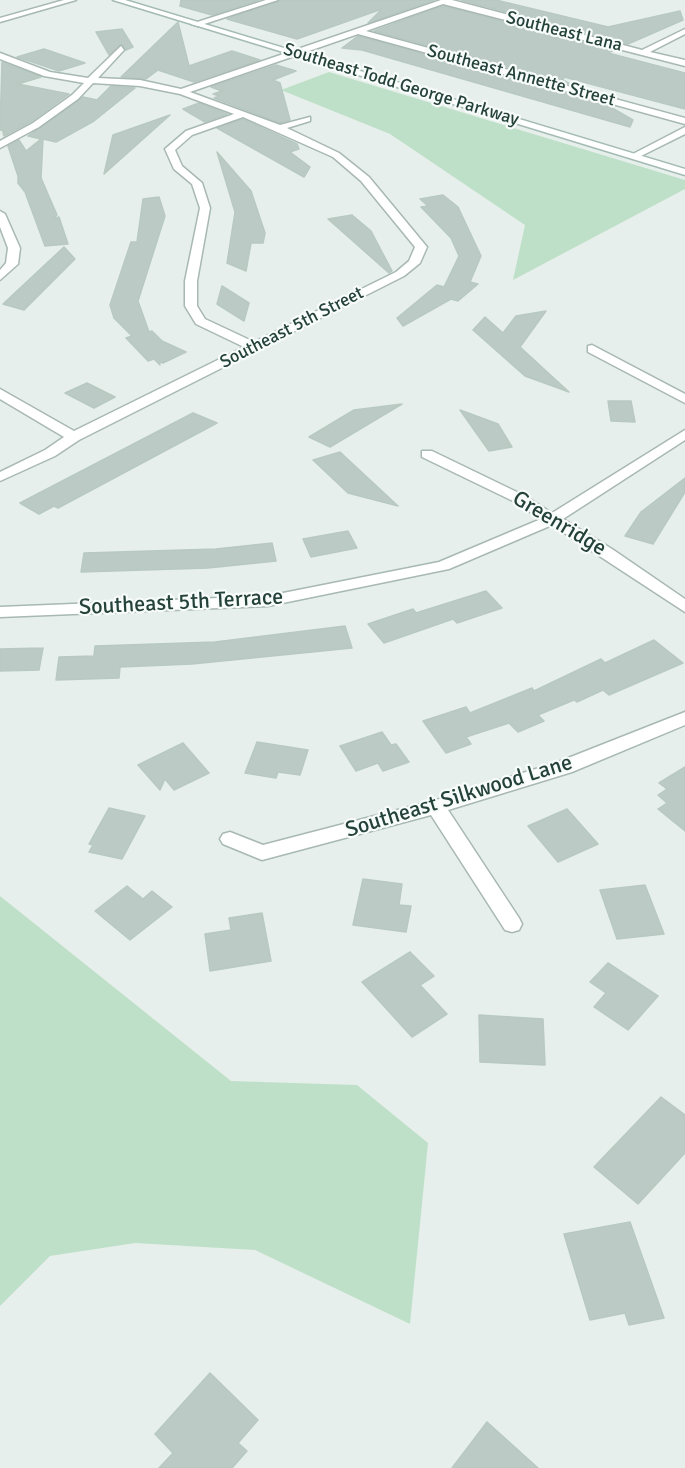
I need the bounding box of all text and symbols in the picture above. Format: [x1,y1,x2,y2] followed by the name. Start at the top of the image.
[504,7,624,57] street label: Southeast Lana
[281,39,521,131] street label: Southeast Todd George Parkway
[425,41,617,111] street label: Southeast Annette Street
[217,282,367,374] street label: Southeast 5th Street
[507,486,611,562] street label: Greenridge
[78,584,284,622] street label: Southeast 5th Terrace
[342,750,576,844] street label: Southeast Silkwood Lane

